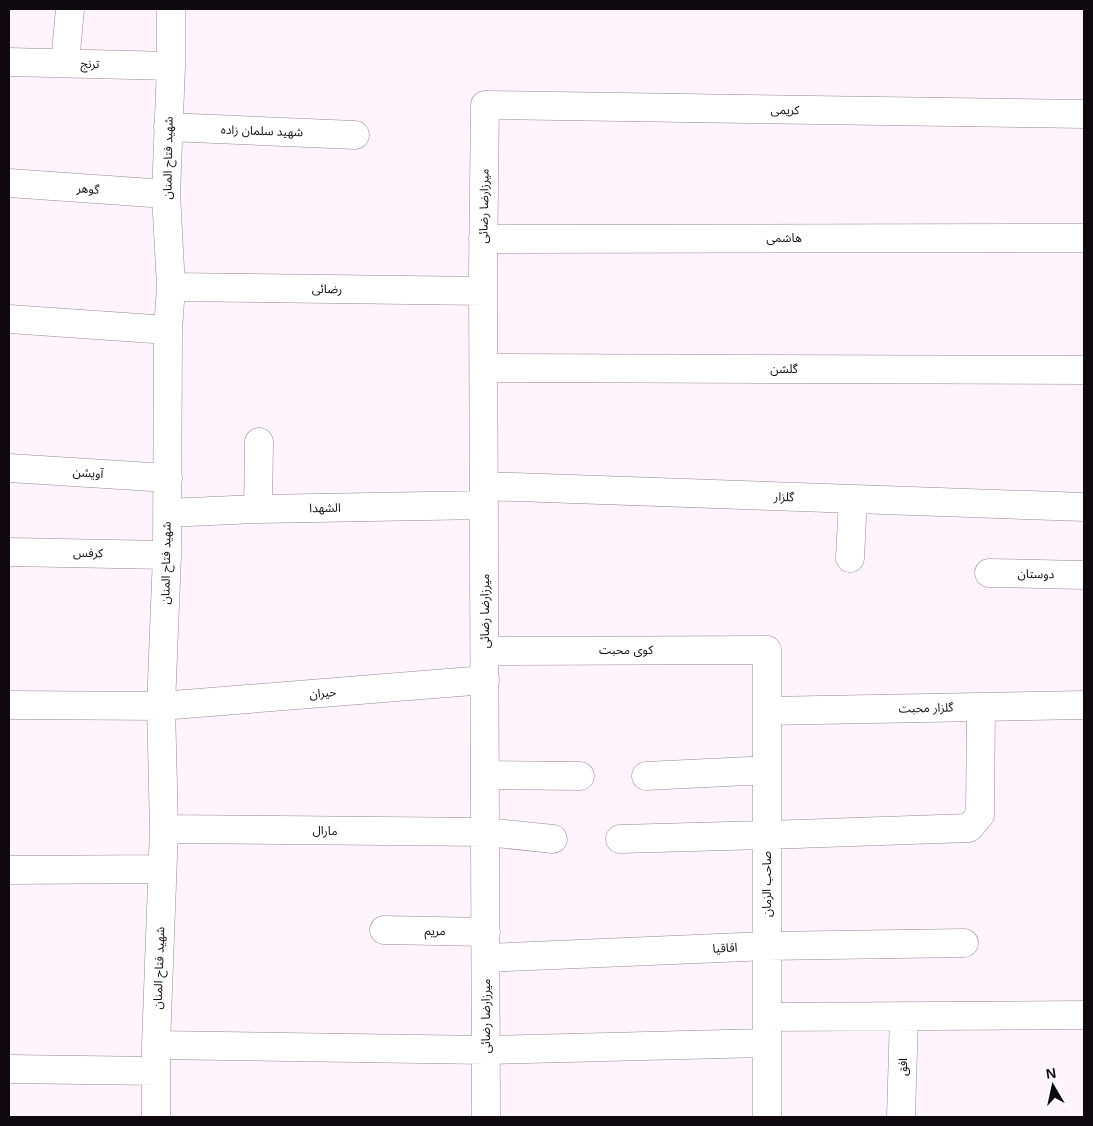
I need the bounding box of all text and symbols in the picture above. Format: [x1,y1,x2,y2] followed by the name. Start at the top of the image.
[80,57,100,73] street label: ترنج
[771,103,801,117] street label: کریمی
[160,117,178,200] street label: شهید فتاح المنان
[221,123,303,139] street label: شهید سلمان زاده
[476,169,492,243] street label: میرزارضا رضائی
[75,181,101,197] street label: گوهر
[766,231,802,245] street label: هاشمی
[312,282,342,296] street label: رضائی
[770,362,799,376] street label: گلشن
[72,465,104,481] street label: آویشن
[773,490,795,504] street label: گلزار
[309,501,341,515] street label: الشهدا
[158,522,176,605] street label: شهید فتاح المنان
[73,546,104,560] street label: کرفس
[1018,567,1055,581] street label: دوستان
[478,574,492,648] street label: میرزارضا رضائی
[599,643,654,657] street label: کوی محبت
[309,685,337,701] street label: حیران
[898,701,955,716] street label: گلزار محبت
[312,824,338,838] street label: مارال
[760,851,774,917] street label: صاحب الزمان
[424,924,446,940] street label: مریم
[151,926,169,1010] street label: شهید فتاح المنان
[712,940,738,956] street label: اقاقیا
[479,979,493,1053] street label: میرزارضا رضائی
[896,1058,911,1076] street label: افق
[1028,1061,1078,1111] north arrow
[1045,1064,1057,1082] text: N

